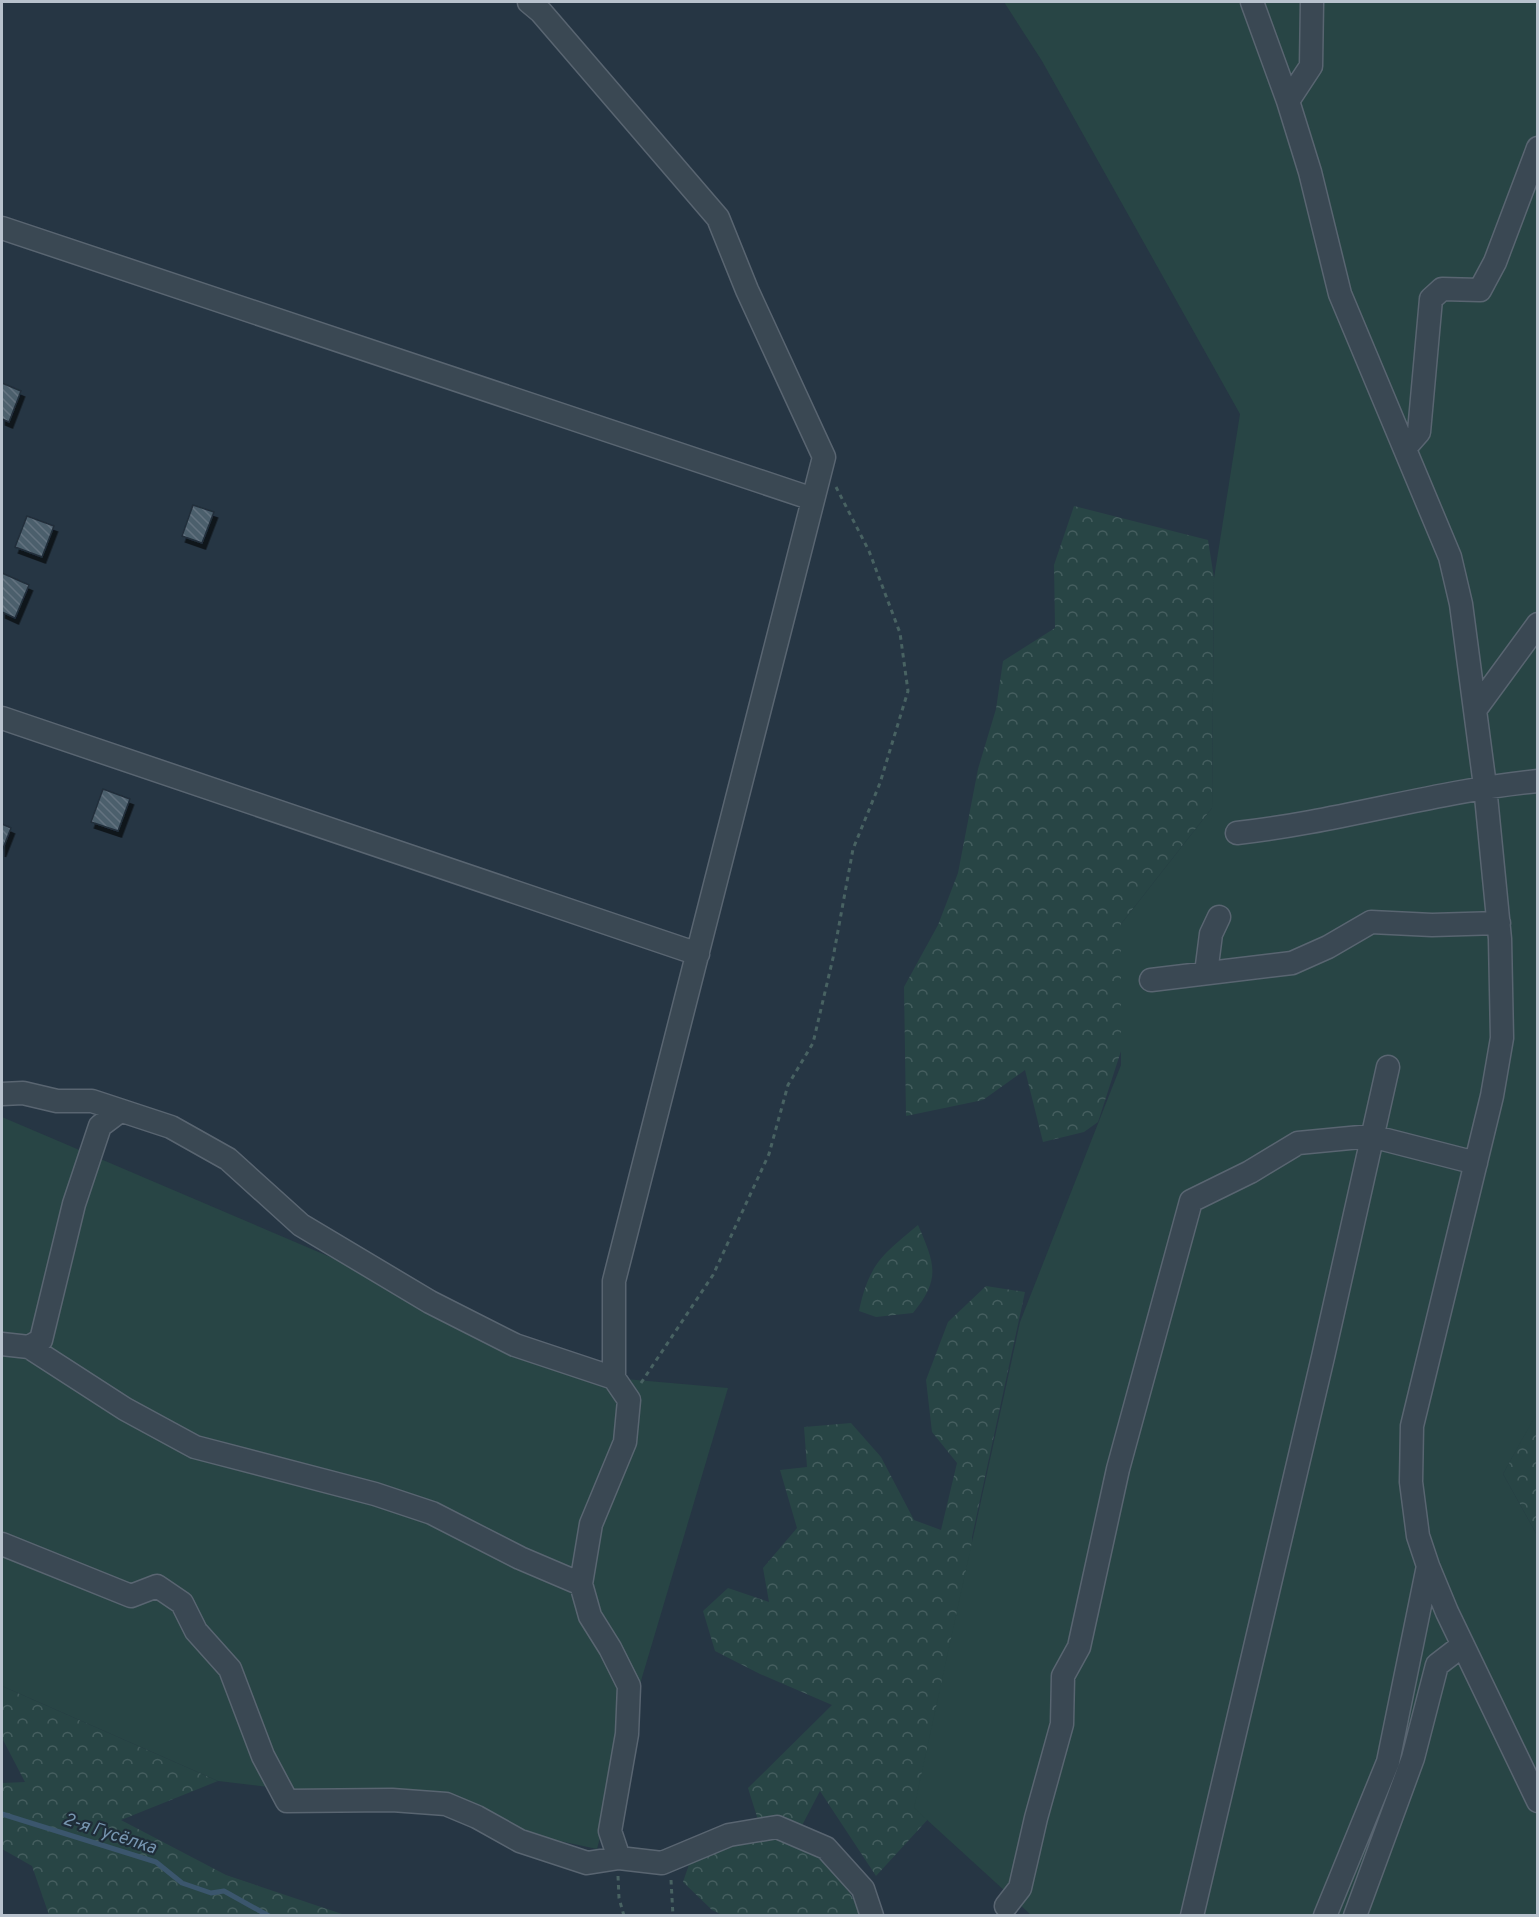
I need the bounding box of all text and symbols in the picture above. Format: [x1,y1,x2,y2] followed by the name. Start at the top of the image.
[60,1809,160,1861] water label: 2-я Гусёлка

